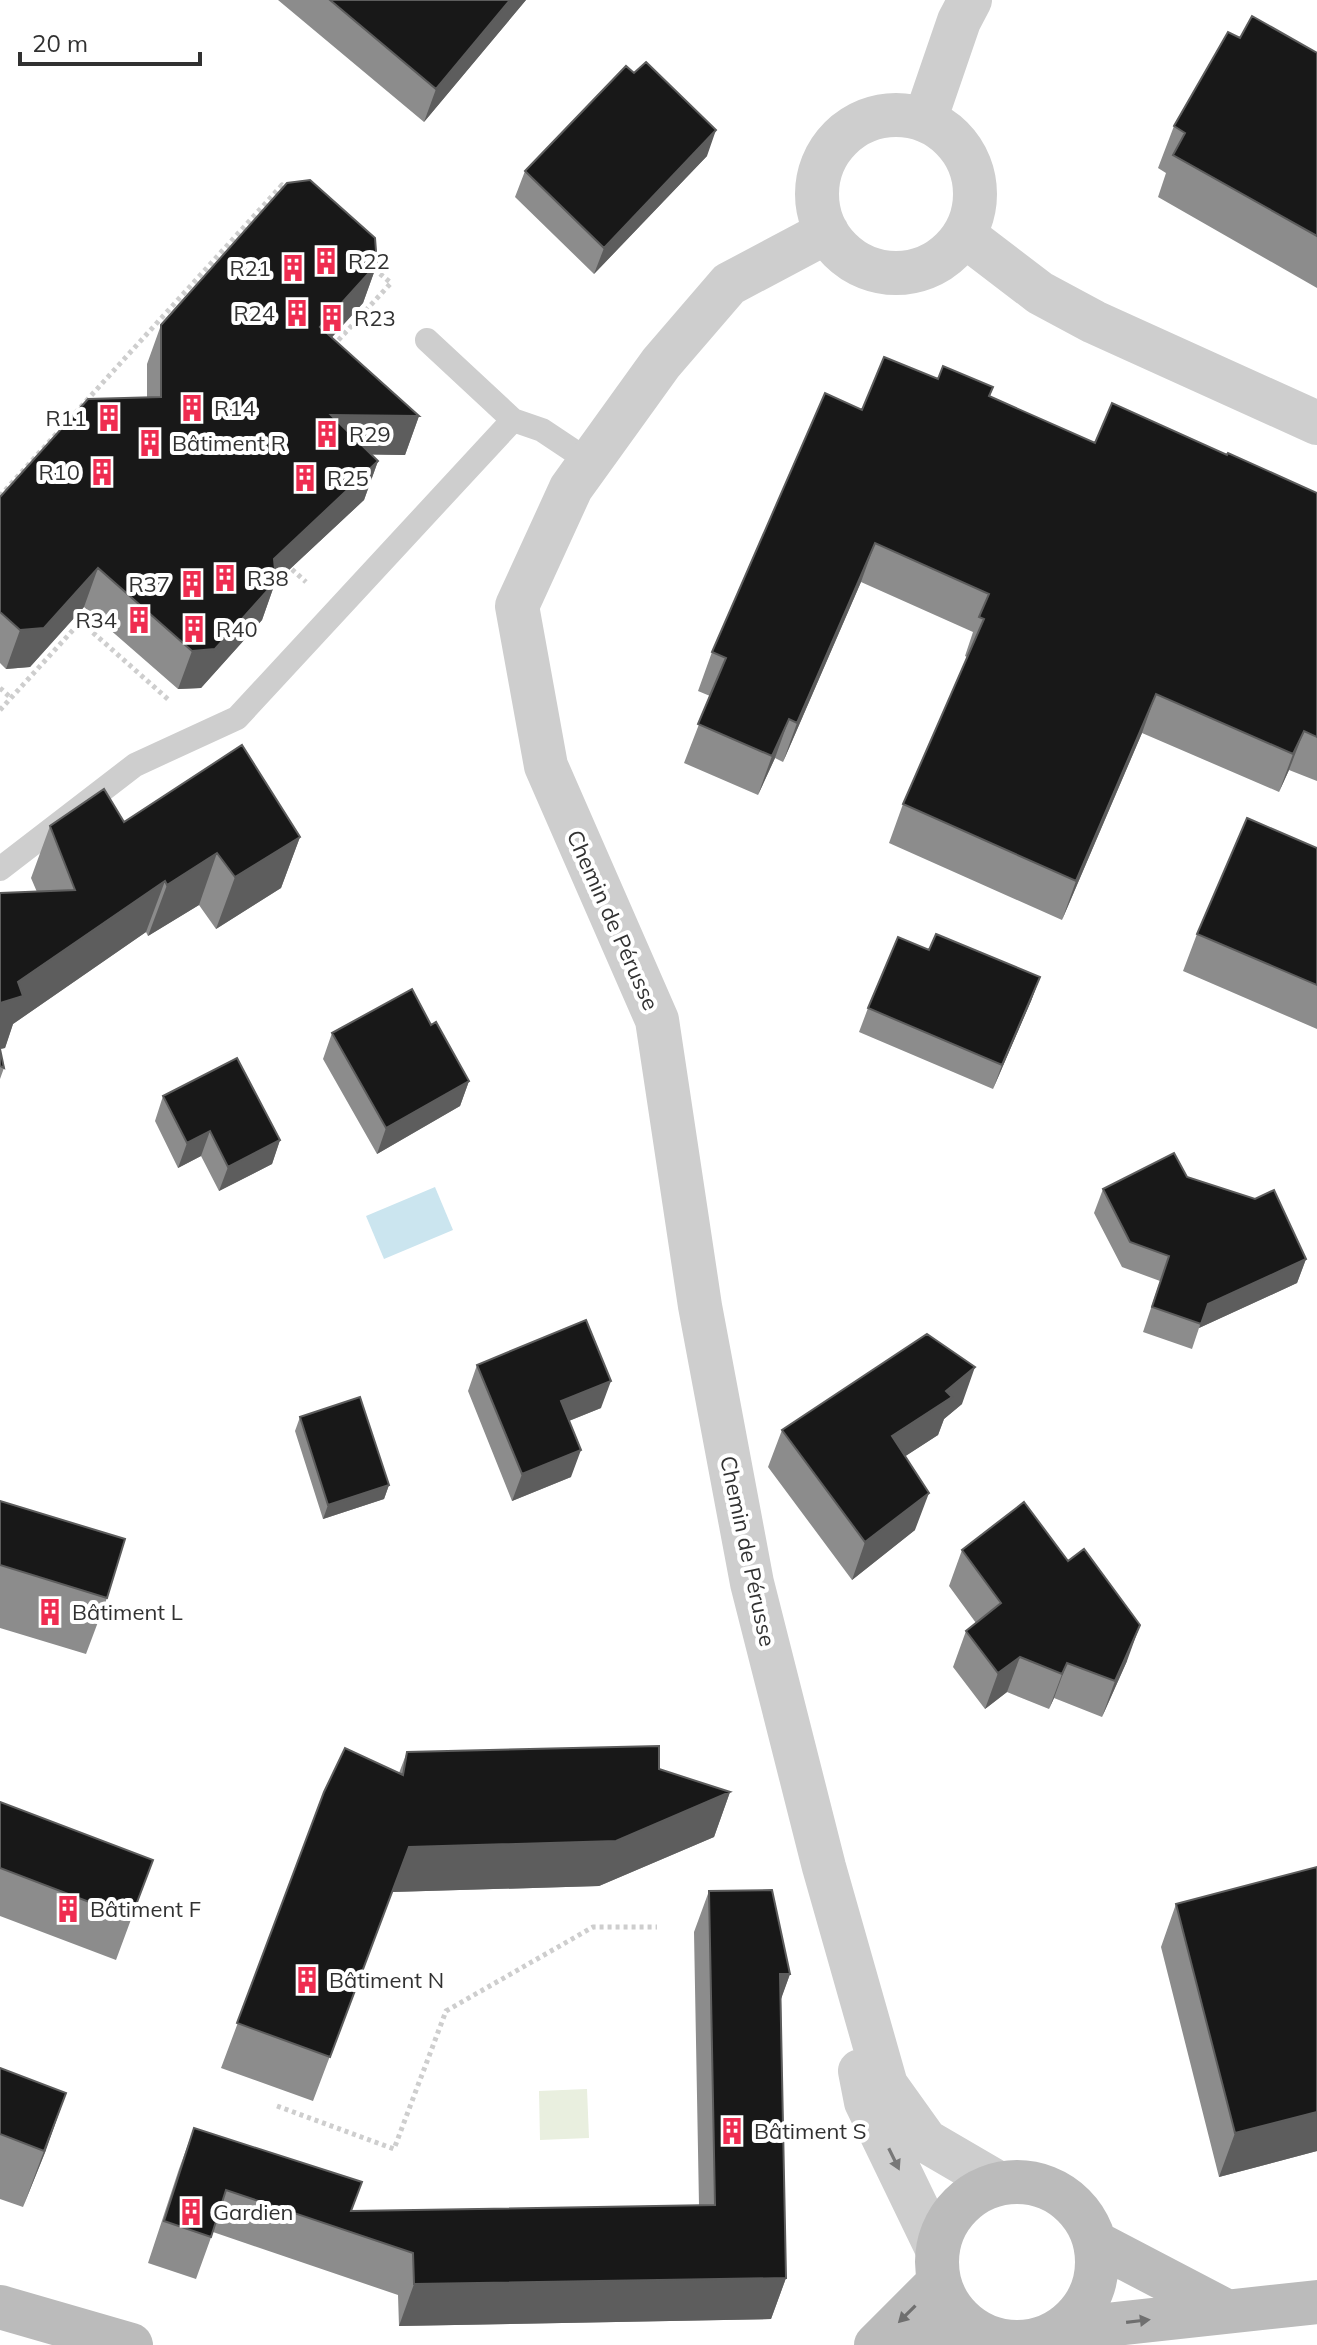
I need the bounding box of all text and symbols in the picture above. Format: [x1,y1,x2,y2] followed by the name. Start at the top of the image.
[20,16,200,66] scale bar
[32,28,88,58] text: 20 m
[311,246,341,276] building icon: R22
[348,247,390,275] place label: R22
[278,253,308,283] building icon: R21
[229,254,271,282] place label: R21
[282,298,312,328] building icon: R24
[233,299,275,327] place label: R24
[317,303,347,333] building icon: R23
[354,304,396,332] place label: R23
[177,393,207,423] building icon: R14
[214,394,256,422] place label: R14
[94,403,124,433] building icon: R11
[45,404,87,432] place label: R11
[312,419,342,449] building icon: R29
[349,420,391,448] place label: R29
[135,428,165,458] building icon: Bâtiment R
[172,429,286,457] place label: Bâtiment R
[87,457,117,487] building icon: R10
[38,458,80,486] place label: R10
[290,463,320,493] building icon: R25
[327,464,369,492] place label: R25
[210,563,240,593] building icon: R38
[247,564,289,592] place label: R38
[177,569,207,599] building icon: R37
[128,570,170,598] place label: R37
[124,605,154,635] building icon: R34
[75,606,117,634] place label: R34
[179,614,209,644] building icon: R40
[216,615,258,643] place label: R40
[561,826,665,1014] street label: Chemin de Pérusse
[714,1453,782,1649] street label: Chemin de Pérusse
[35,1597,65,1627] building icon: Bâtiment L
[72,1598,183,1626] place label: Bâtiment L
[53,1894,83,1924] building icon: Bâtiment F
[90,1895,201,1923] place label: Bâtiment F
[292,1965,322,1995] building icon: Bâtiment N
[329,1966,444,1994] place label: Bâtiment N
[717,2116,747,2146] building icon: Bâtiment S
[754,2117,866,2145] place label: Bâtiment S
[887,2148,901,2171] one-way arrow
[176,2197,206,2227] building icon: Gardien
[213,2198,293,2226] place label: Gardien
[898,2304,917,2323] one-way arrow
[1126,2315,1151,2328] one-way arrow

